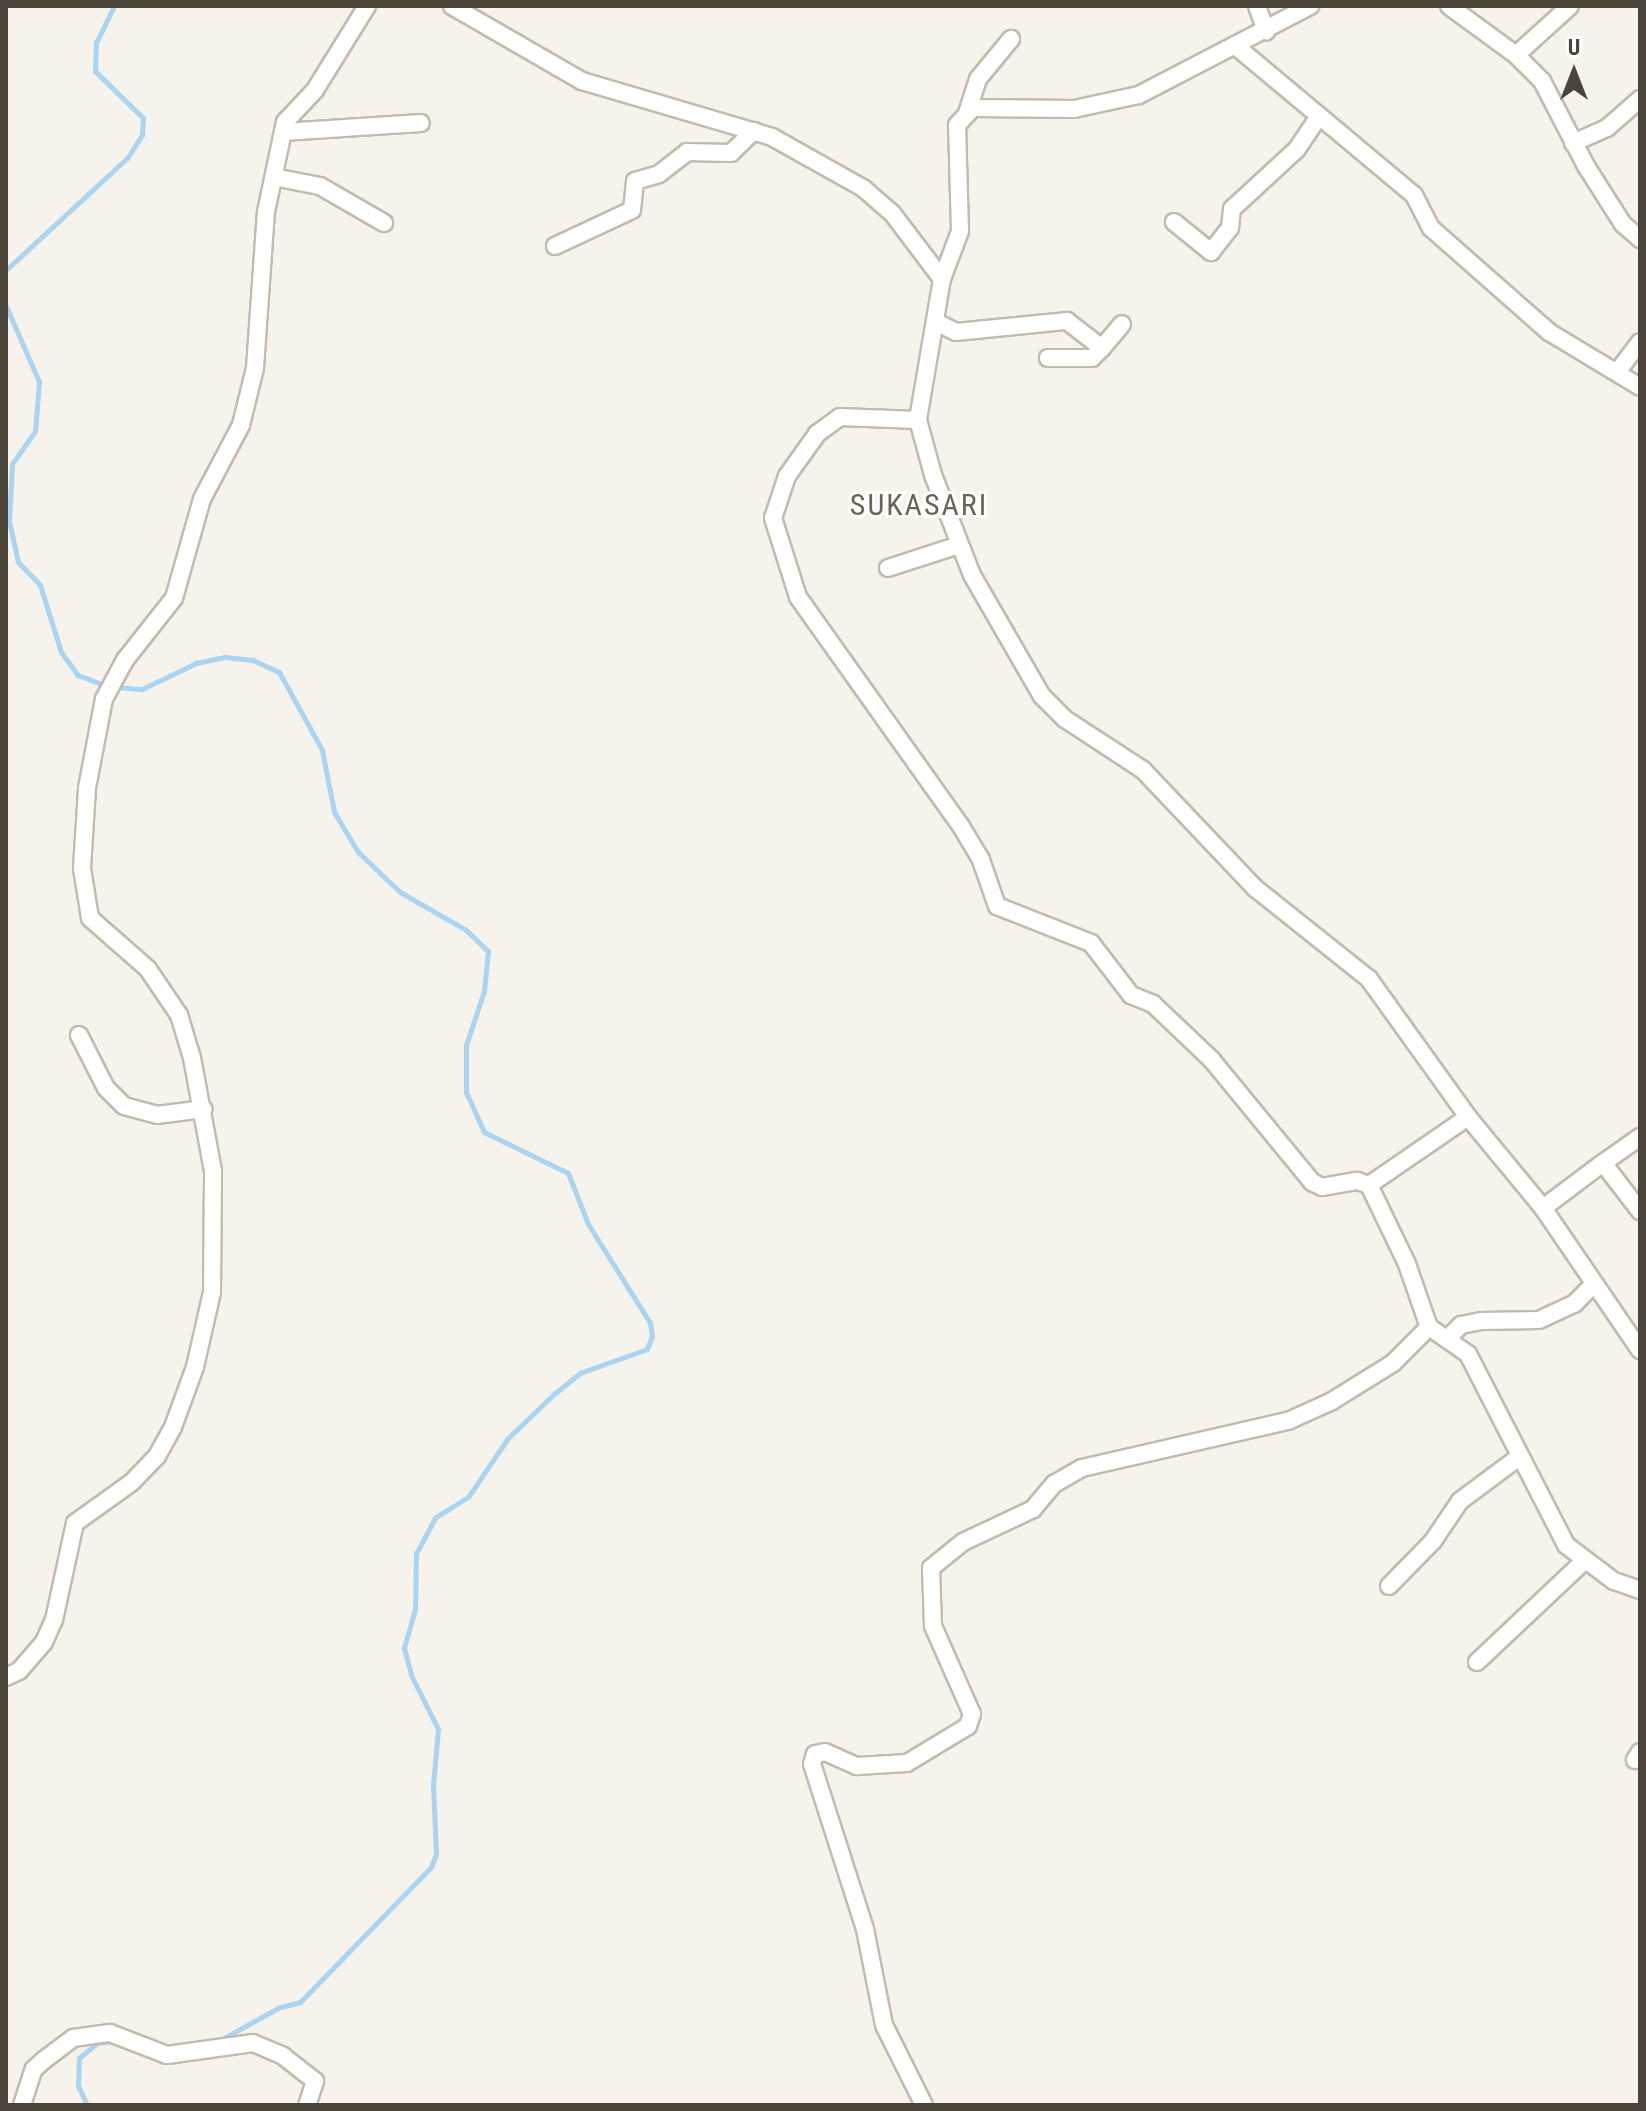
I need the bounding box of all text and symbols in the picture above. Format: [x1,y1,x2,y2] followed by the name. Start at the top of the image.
[1534,32,1614,112] north arrow
[1568,35,1580,60] text: U
[850,487,988,523] district label: SUKASARI

